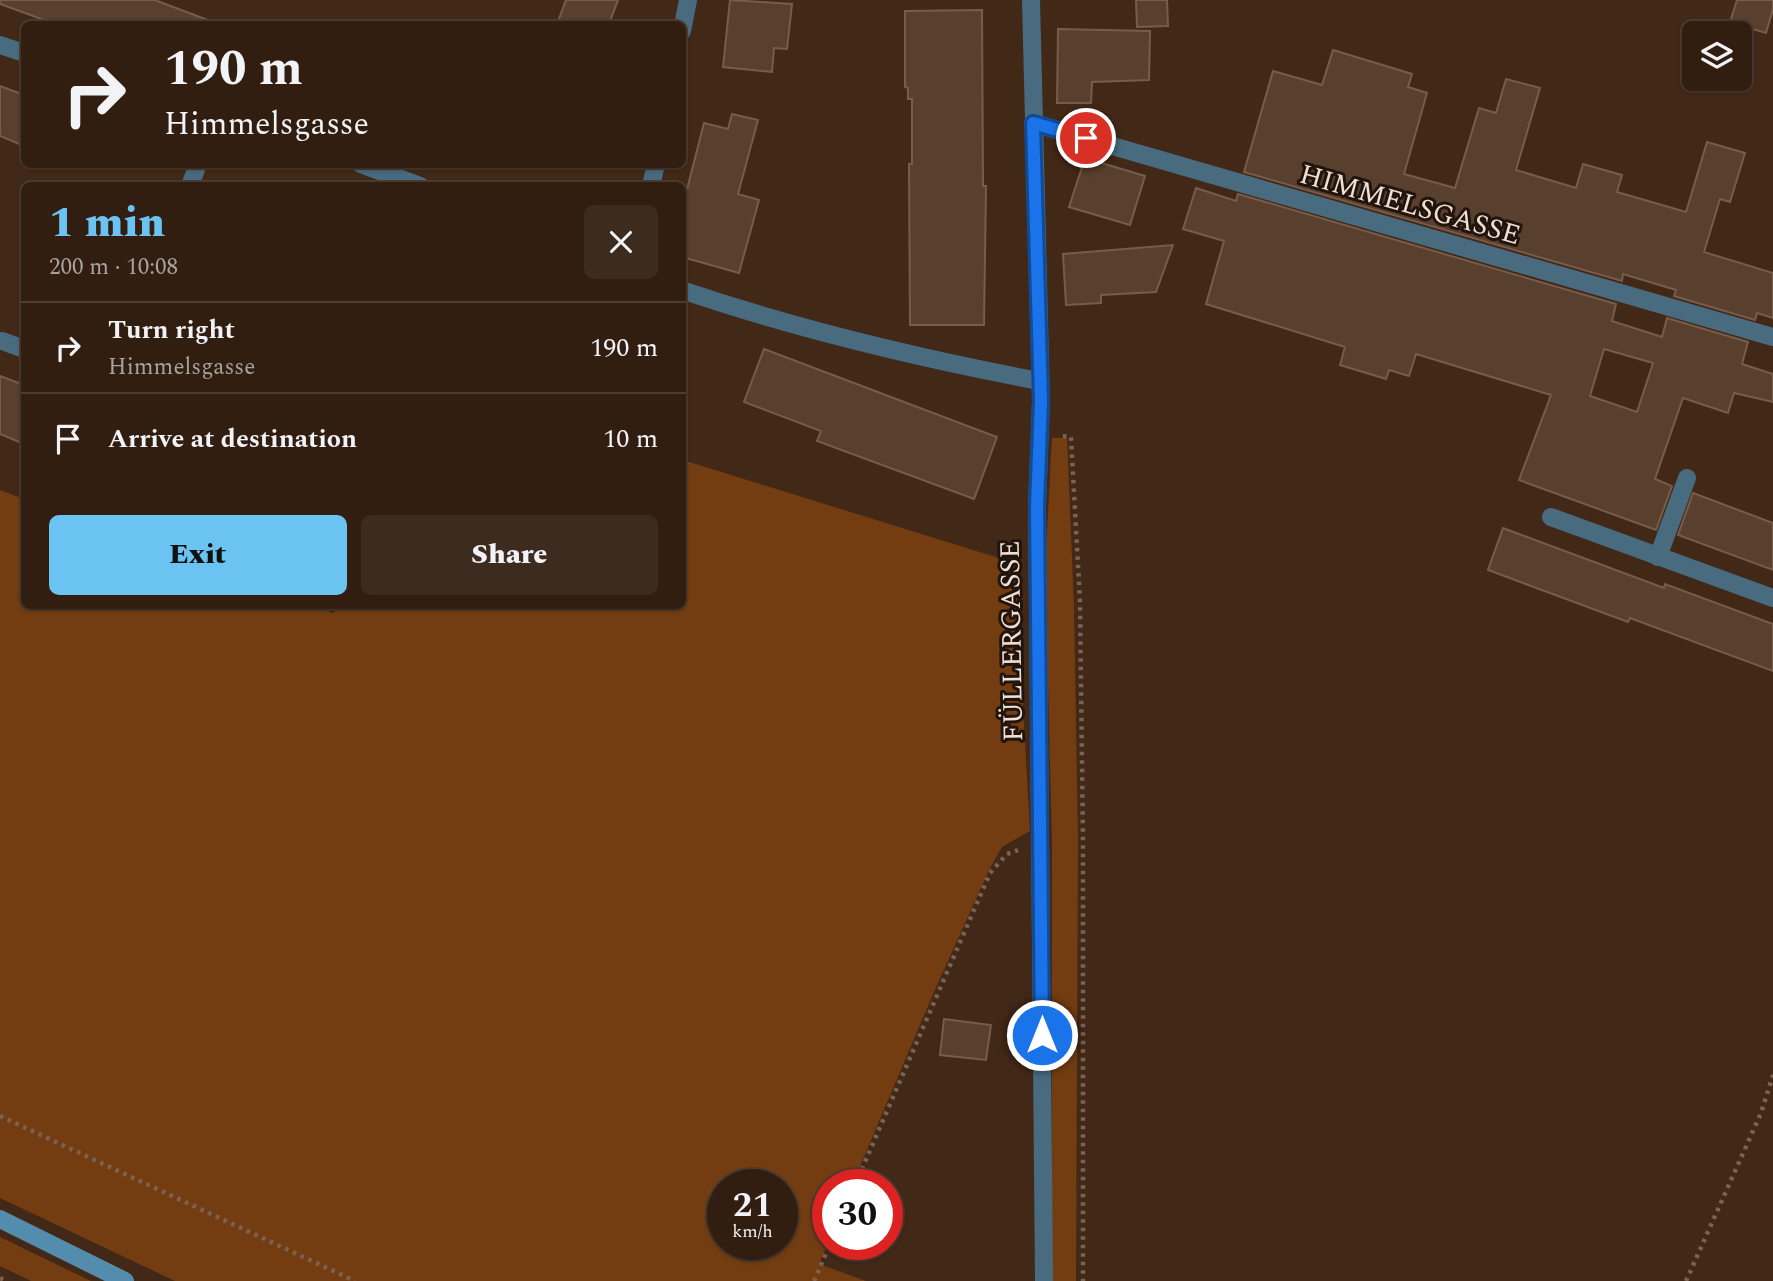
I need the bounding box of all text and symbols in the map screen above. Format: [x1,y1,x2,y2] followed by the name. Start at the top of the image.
[1682,21,1752,91] map controls
[1682,21,1752,91] button: layers
[164,32,303,107] text: 190 m
[49,49,140,140] icon: right
[164,100,369,149] text: Himmelsgasse
[1056,108,1116,168] pin
[1067,119,1105,157] icon: arrive
[1294,153,1526,257] street label: HIMMELSGASSE
[49,192,165,255] text: 1 min
[584,205,658,279] button: close
[49,250,178,285] text: 200 m · 10:08
[108,310,235,350] text: Turn right
[590,328,658,368] text: 190 m
[49,329,87,367] icon: right
[108,350,255,385] text: Himmelsgasse
[108,419,357,459] text: Arrive at destination
[603,419,658,459] text: 10 m
[49,420,87,458] icon: arrive
[49,515,347,595] button: Exit
[361,515,658,595] button: Share
[989,540,1035,742] street label: FÜLLERGASSE
[1005,998,1079,1072] position arrow
[812,1169,903,1260] speed limit sign: 30
[733,1179,772,1232] text: 21
[732,1218,773,1245] text: km/h

